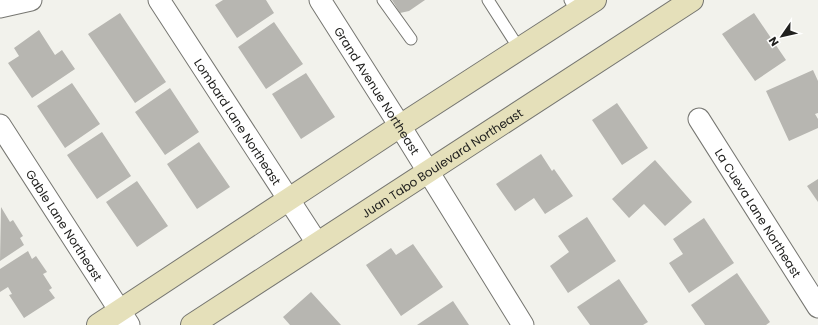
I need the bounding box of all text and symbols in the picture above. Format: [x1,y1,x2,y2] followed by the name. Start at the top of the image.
[762,16,802,56] north arrow
[330,23,424,158] street label: Grand Avenue Northeast
[765,34,783,49] text: N
[191,55,285,188] street label: Lombard Lane Northeast
[358,104,526,221] street label: Juan Tabo Boulevard Northeast
[711,145,806,281] street label: La Cueva Lane Northeast
[22,166,107,284] street label: Gable Lane Northeast

